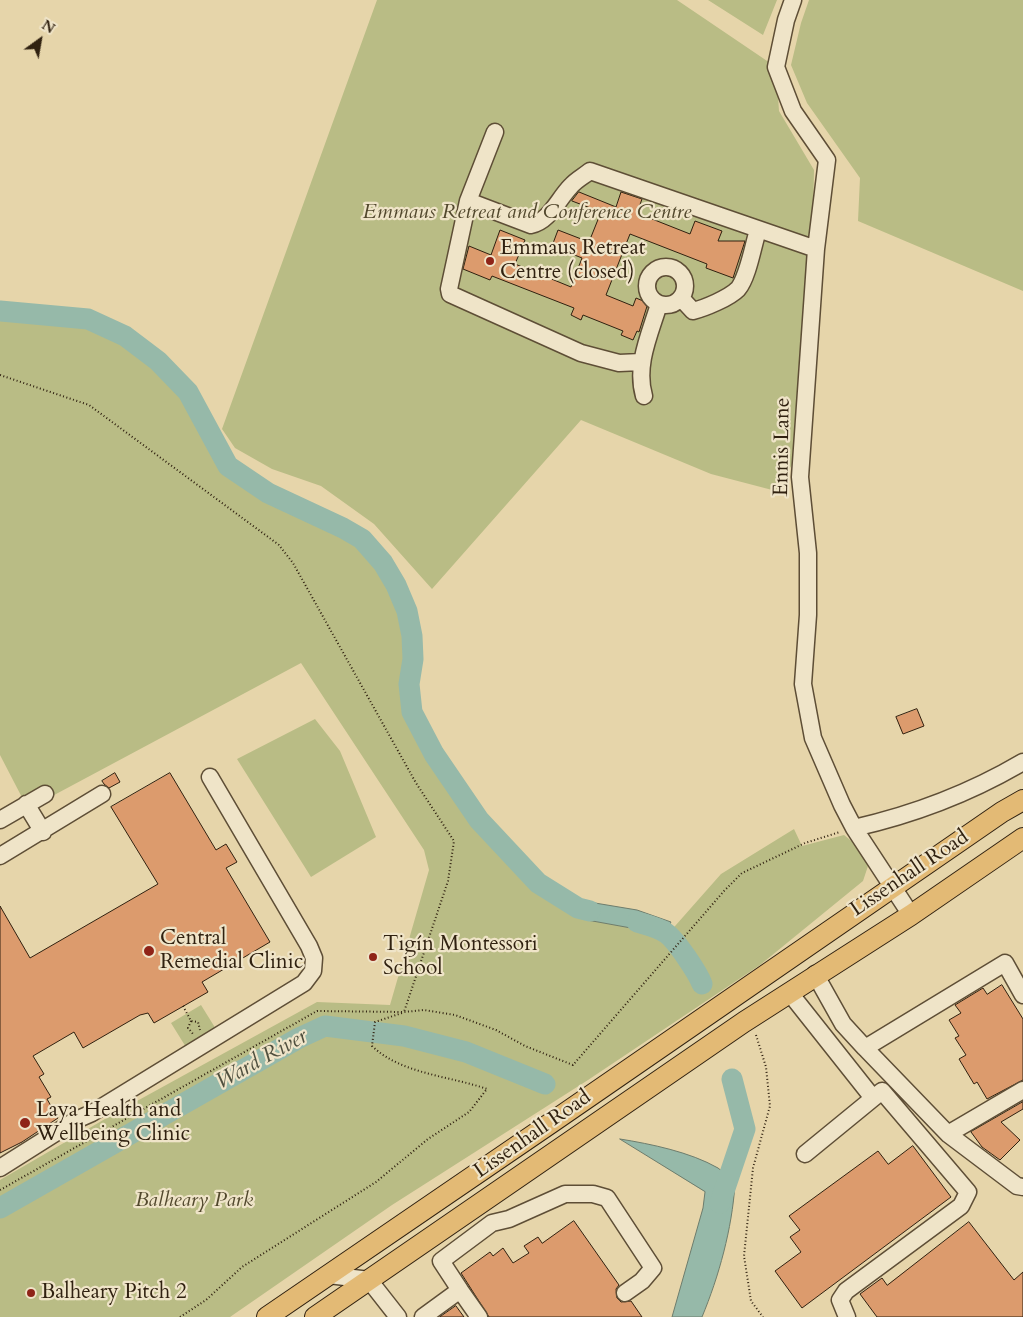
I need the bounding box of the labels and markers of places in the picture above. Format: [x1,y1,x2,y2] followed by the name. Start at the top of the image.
[500,236,645,286] place label: Emmaus Retreat Centre (closed)
[484,255,496,267] marker: Emmaus Retreat Centre (closed)
[160,926,303,976] place label: Central Remedial Clinic
[383,932,538,982] place label: Tigín Montessori School
[142,944,156,958] marker: Central Remedial Clinic
[367,951,379,963] marker: Tigín Montessori School
[36,1098,190,1148] place label: Laya Health and Wellbeing Clinic
[18,1116,32,1130] marker: Laya Health and Wellbeing Clinic
[41,1280,187,1306] place label: Balheary Pitch 2
[25,1287,37,1299] marker: Balheary Pitch 2

